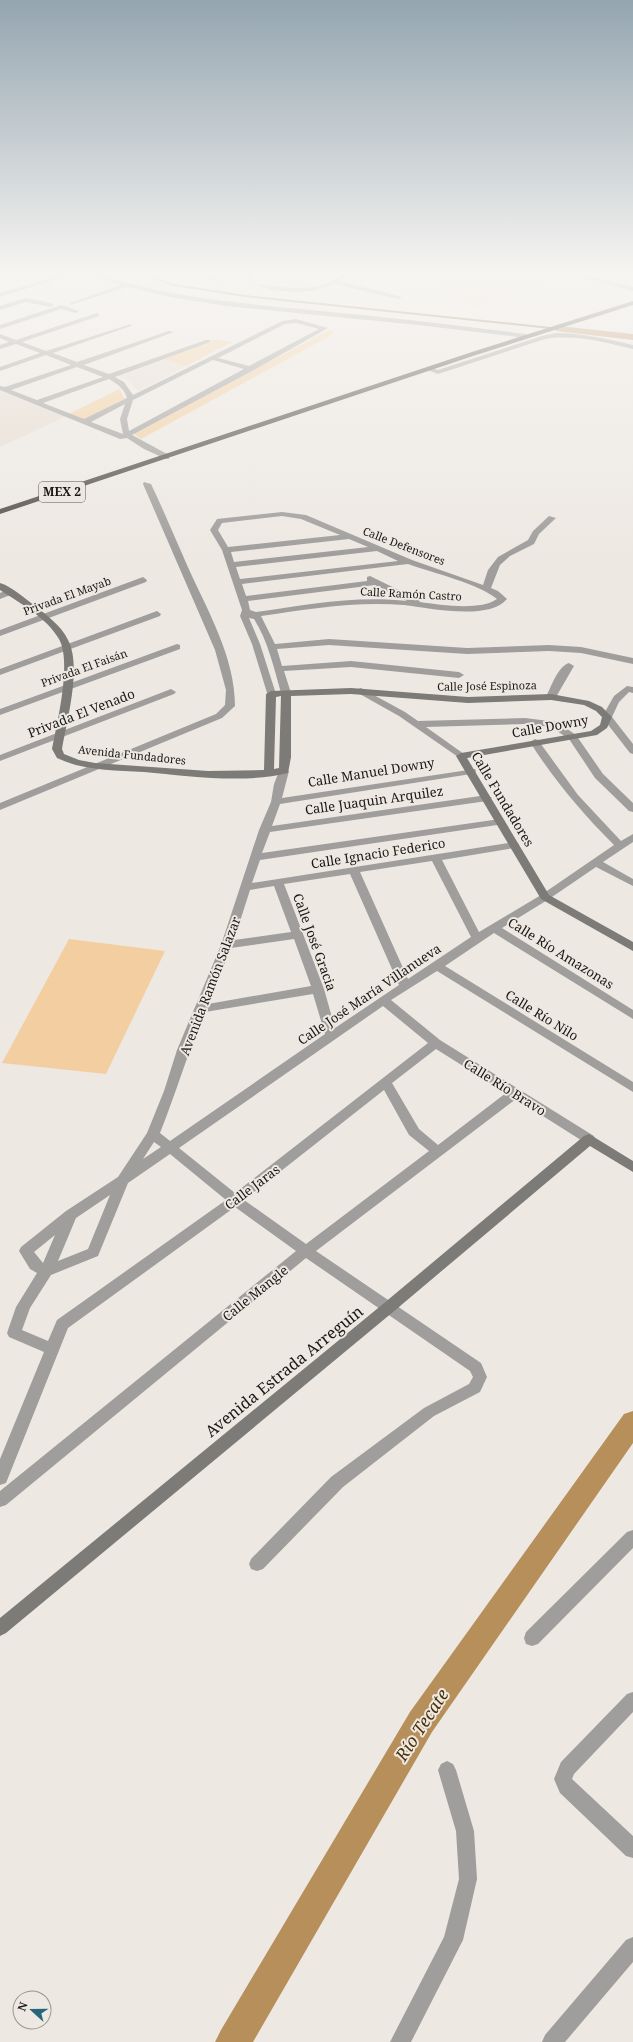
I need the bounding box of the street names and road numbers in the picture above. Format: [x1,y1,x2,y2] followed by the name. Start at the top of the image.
[39,482,85,502] road number: MEX 2
[361,523,447,568] street label: Calle Defensores
[21,573,113,618] street label: Privada El Mayab
[360,583,462,604] street label: Calle Ramón Castro
[39,645,129,690] street label: Privada El Faisán
[437,677,537,694] street label: Calle José Espinoza
[25,684,137,742] street label: Privada El Venado
[510,710,590,742] street label: Calle Downy
[77,741,187,768] street label: Avenida Fundadores
[468,748,539,850] street label: Calle Fundadores
[306,753,436,791] street label: Calle Manuel Downy
[304,781,444,819] street label: Calle Juaquin Arquilez
[310,833,446,873] street label: Calle Ignacio Federico
[289,891,341,993] street label: Calle José Gracia
[505,913,618,993] street label: Calle Río Amazonas
[175,914,245,1058] street label: Avenida Ramón Salazar
[294,939,444,1049] street label: Calle José María Villanueva
[502,985,582,1045] street label: Calle Río Nilo
[460,1054,550,1120] street label: Calle Río Bravo
[221,1160,283,1214] street label: Calle Jaras
[218,1261,292,1325] street label: Calle Mangle
[200,1300,368,1442] street label: Avenida Estrada Arreguín

